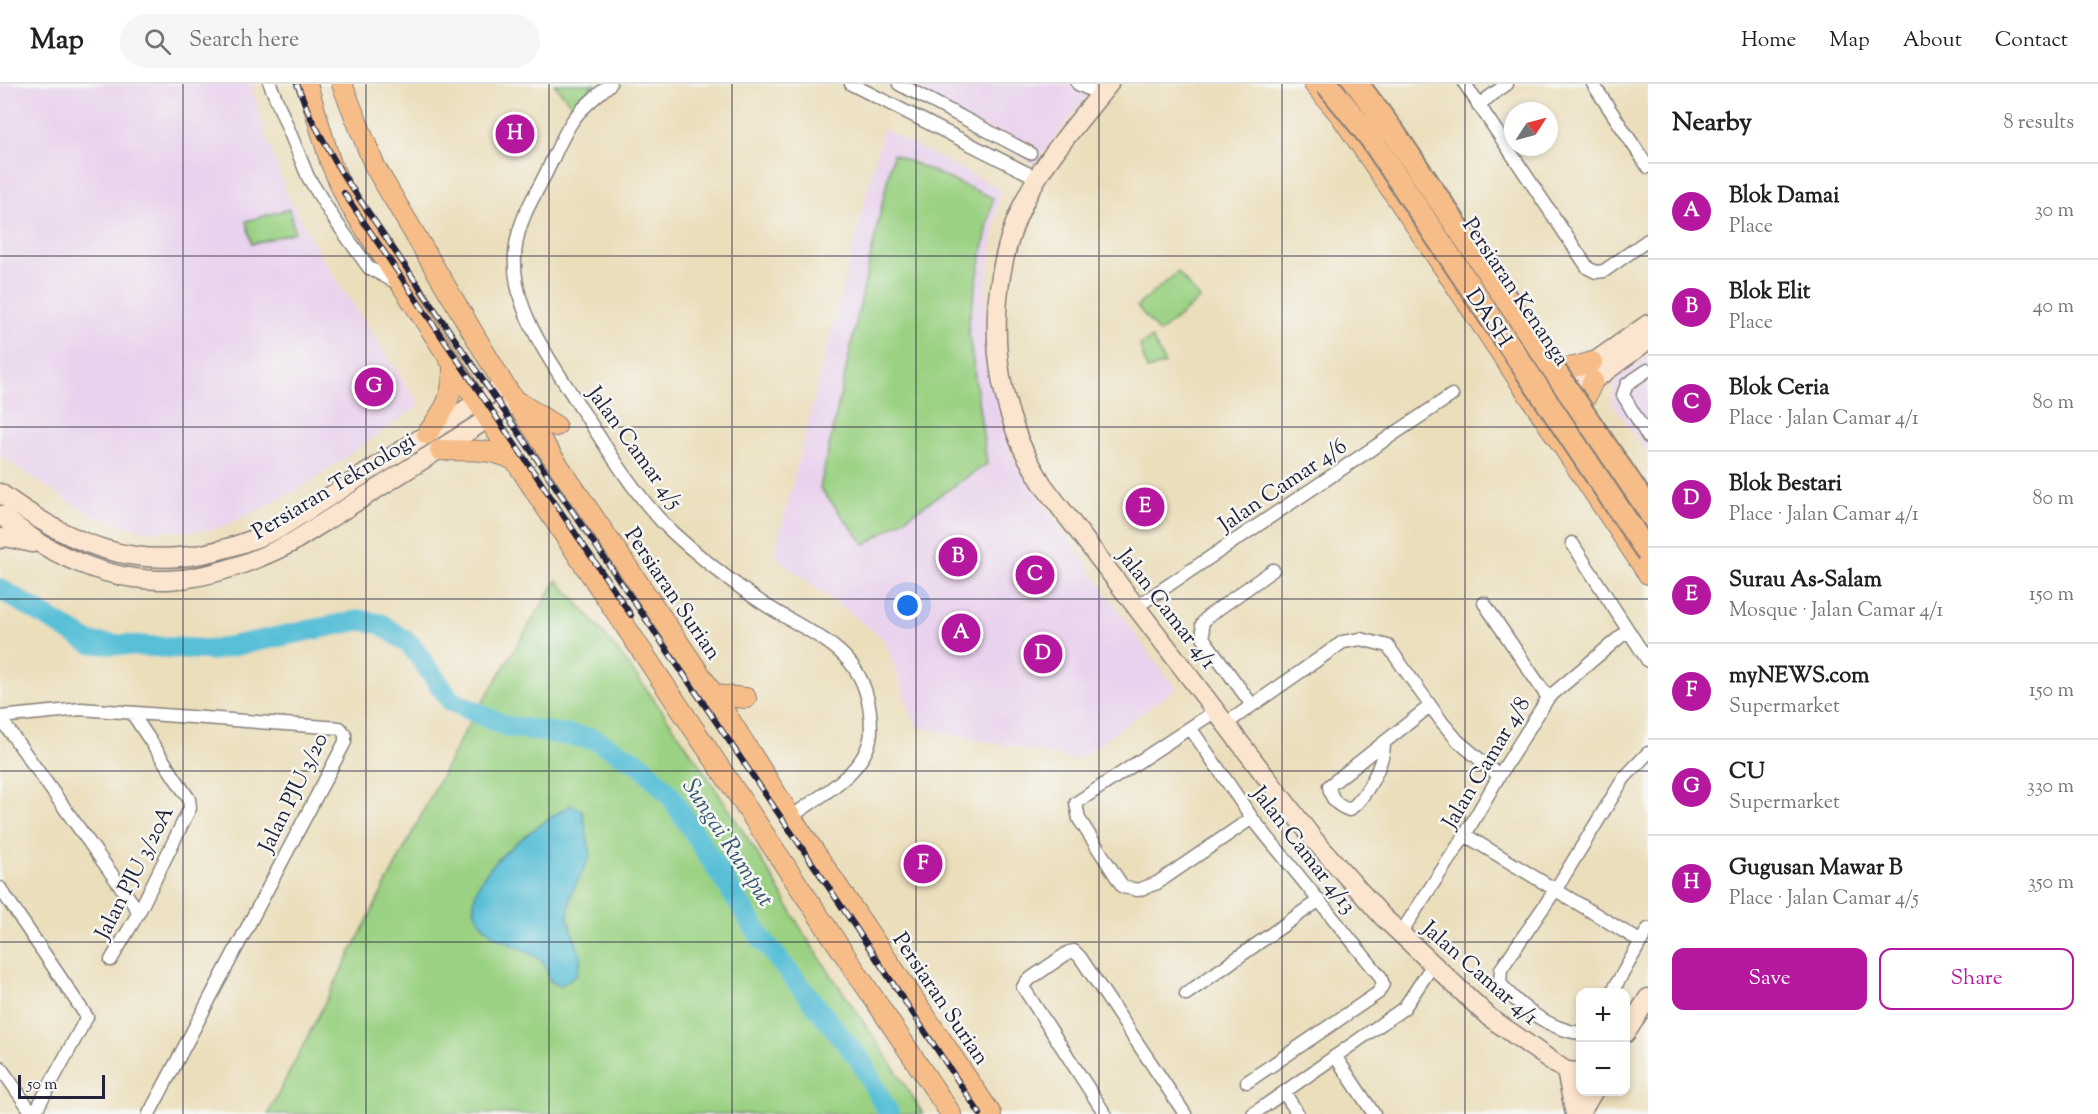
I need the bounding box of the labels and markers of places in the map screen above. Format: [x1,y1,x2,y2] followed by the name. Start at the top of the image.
[496,112,534,156] pin: H
[354,364,394,410] pin: G
[1126,484,1164,530] pin: E
[938,534,978,580] pin: B
[1016,552,1054,598] pin: C
[942,610,980,656] pin: A
[1024,632,1062,676] pin: D
[904,842,942,886] pin: F

